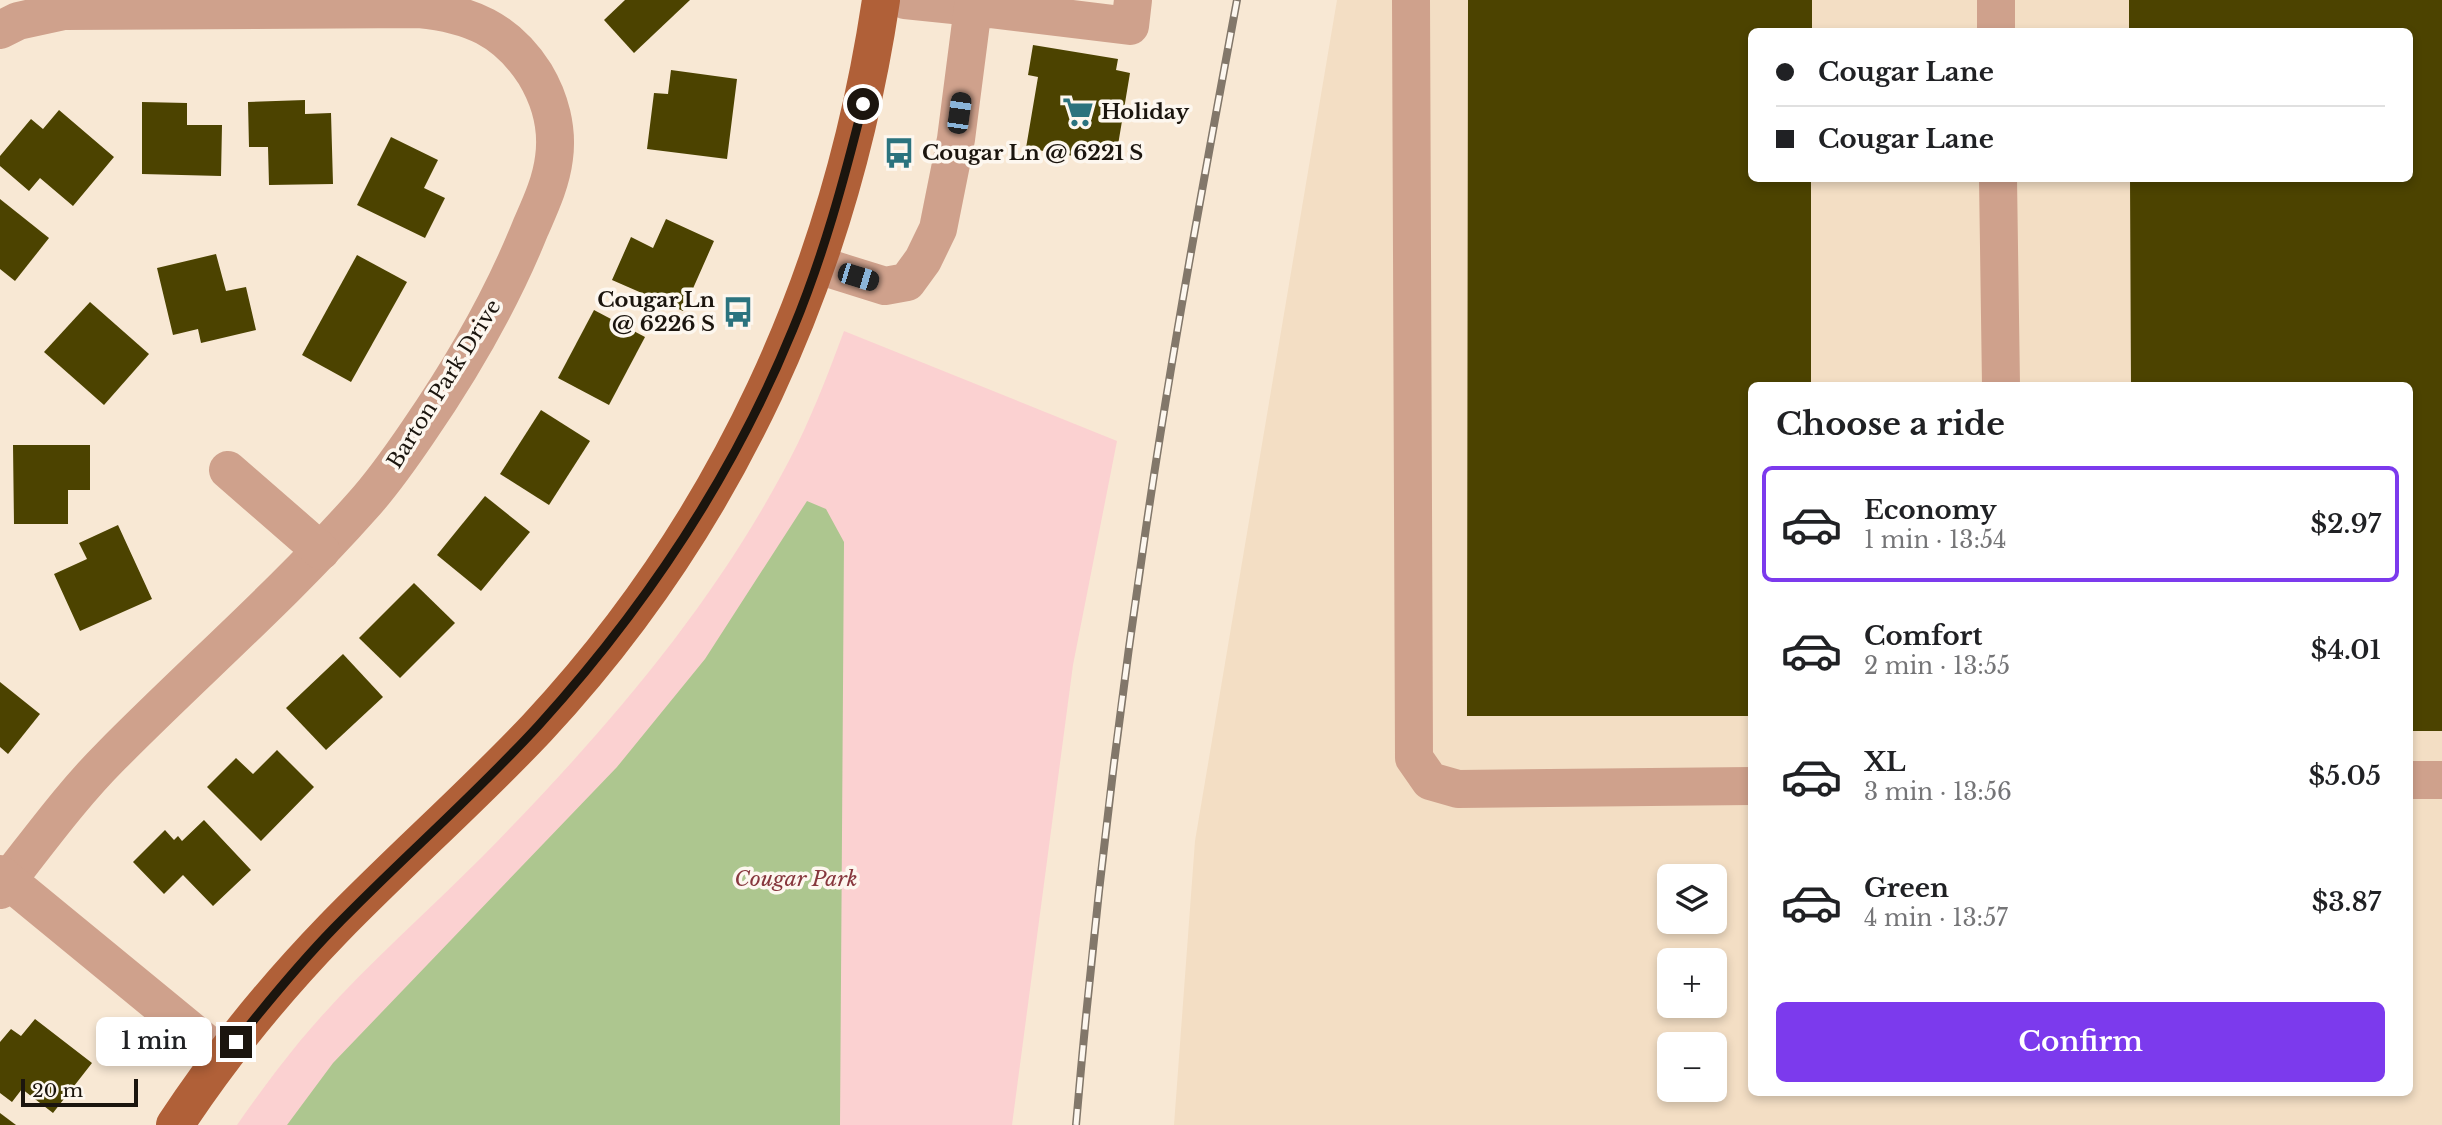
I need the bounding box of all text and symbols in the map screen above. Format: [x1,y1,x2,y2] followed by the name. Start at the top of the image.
[1818,56,1994,88] text: Cougar Lane
[847,88,879,120] route start
[946,91,973,135] car
[1061,95,1095,129] supermarket icon: Holiday
[1101,99,1189,125] place label: Holiday
[1818,123,1994,155] text: Cougar Lane
[882,136,916,170] bus stop icon: Cougar Ln @ 6221 S
[922,140,1143,166] place label: Cougar Ln @ 6221 S
[835,261,882,293] car
[597,287,715,337] place label: Cougar Ln @ 6226 S
[381,295,507,473] street label: Barton Park Drive
[721,295,755,329] bus stop icon: Cougar Ln @ 6226 S
[1776,404,2005,444] text: Choose a ride
[1780,493,1843,556] icon: car
[1864,494,1997,526] text: Economy
[2310,508,2381,540] text: $2.97
[1864,526,2007,554] text: 1 min · 13:54
[1780,619,1843,682] icon: car
[1864,620,1982,652] text: Comfort
[2311,634,2381,666] text: $4.01
[1864,652,2010,680] text: 2 min · 13:55
[1780,745,1843,808] icon: car
[1864,746,1906,778] text: XL
[2308,760,2381,792] text: $5.05
[1864,778,2012,806] text: 3 min · 13:56
[1657,864,1727,1102] map controls
[1657,864,1727,934] button: layers
[735,866,857,892] park label: Cougar Park
[1780,871,1843,934] icon: car
[1864,872,1949,904] text: Green
[2312,886,2381,918] text: $3.87
[1864,904,2008,932] text: 4 min · 13:57
[1657,948,1727,1018] button: +
[1776,1002,2385,1082] button: Confirm
[96,1018,212,1066] callout: 1 min
[220,1026,252,1058] route end
[121,1027,187,1055] text: 1 min
[1657,1032,1727,1102] button: −
[21,1076,138,1108] scale bar
[32,1079,83,1102] text: 20 m

